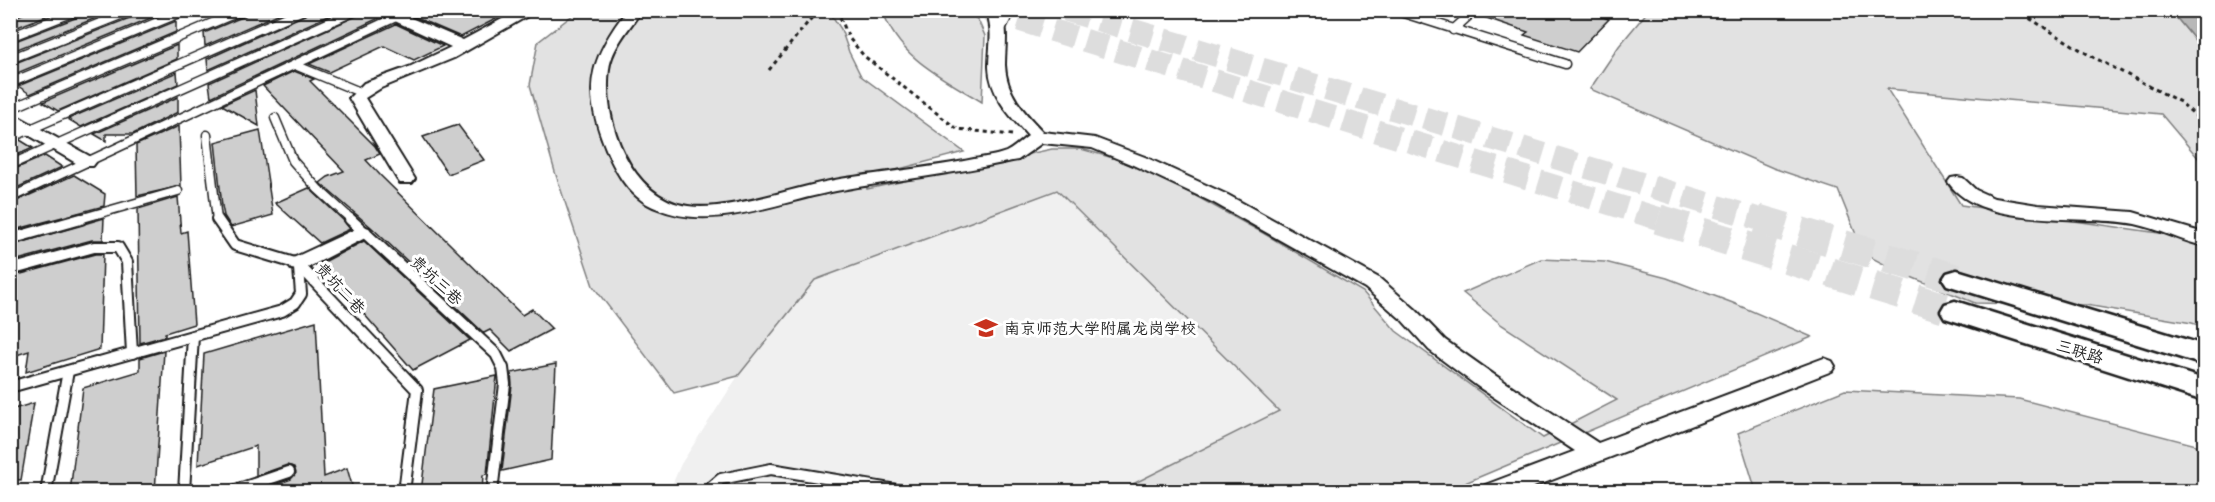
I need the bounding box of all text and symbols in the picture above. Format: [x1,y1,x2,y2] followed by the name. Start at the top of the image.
[404,250,468,312] street label: 贵坑三巷
[309,257,371,321] street label: 贵坑二巷
[973,315,999,341] school or university icon: 南京师范大学附属龙岗学校
[1004,317,1196,342] place label: 南京师范大学附属龙岗学校
[2053,333,2106,371] street label: 三联路

